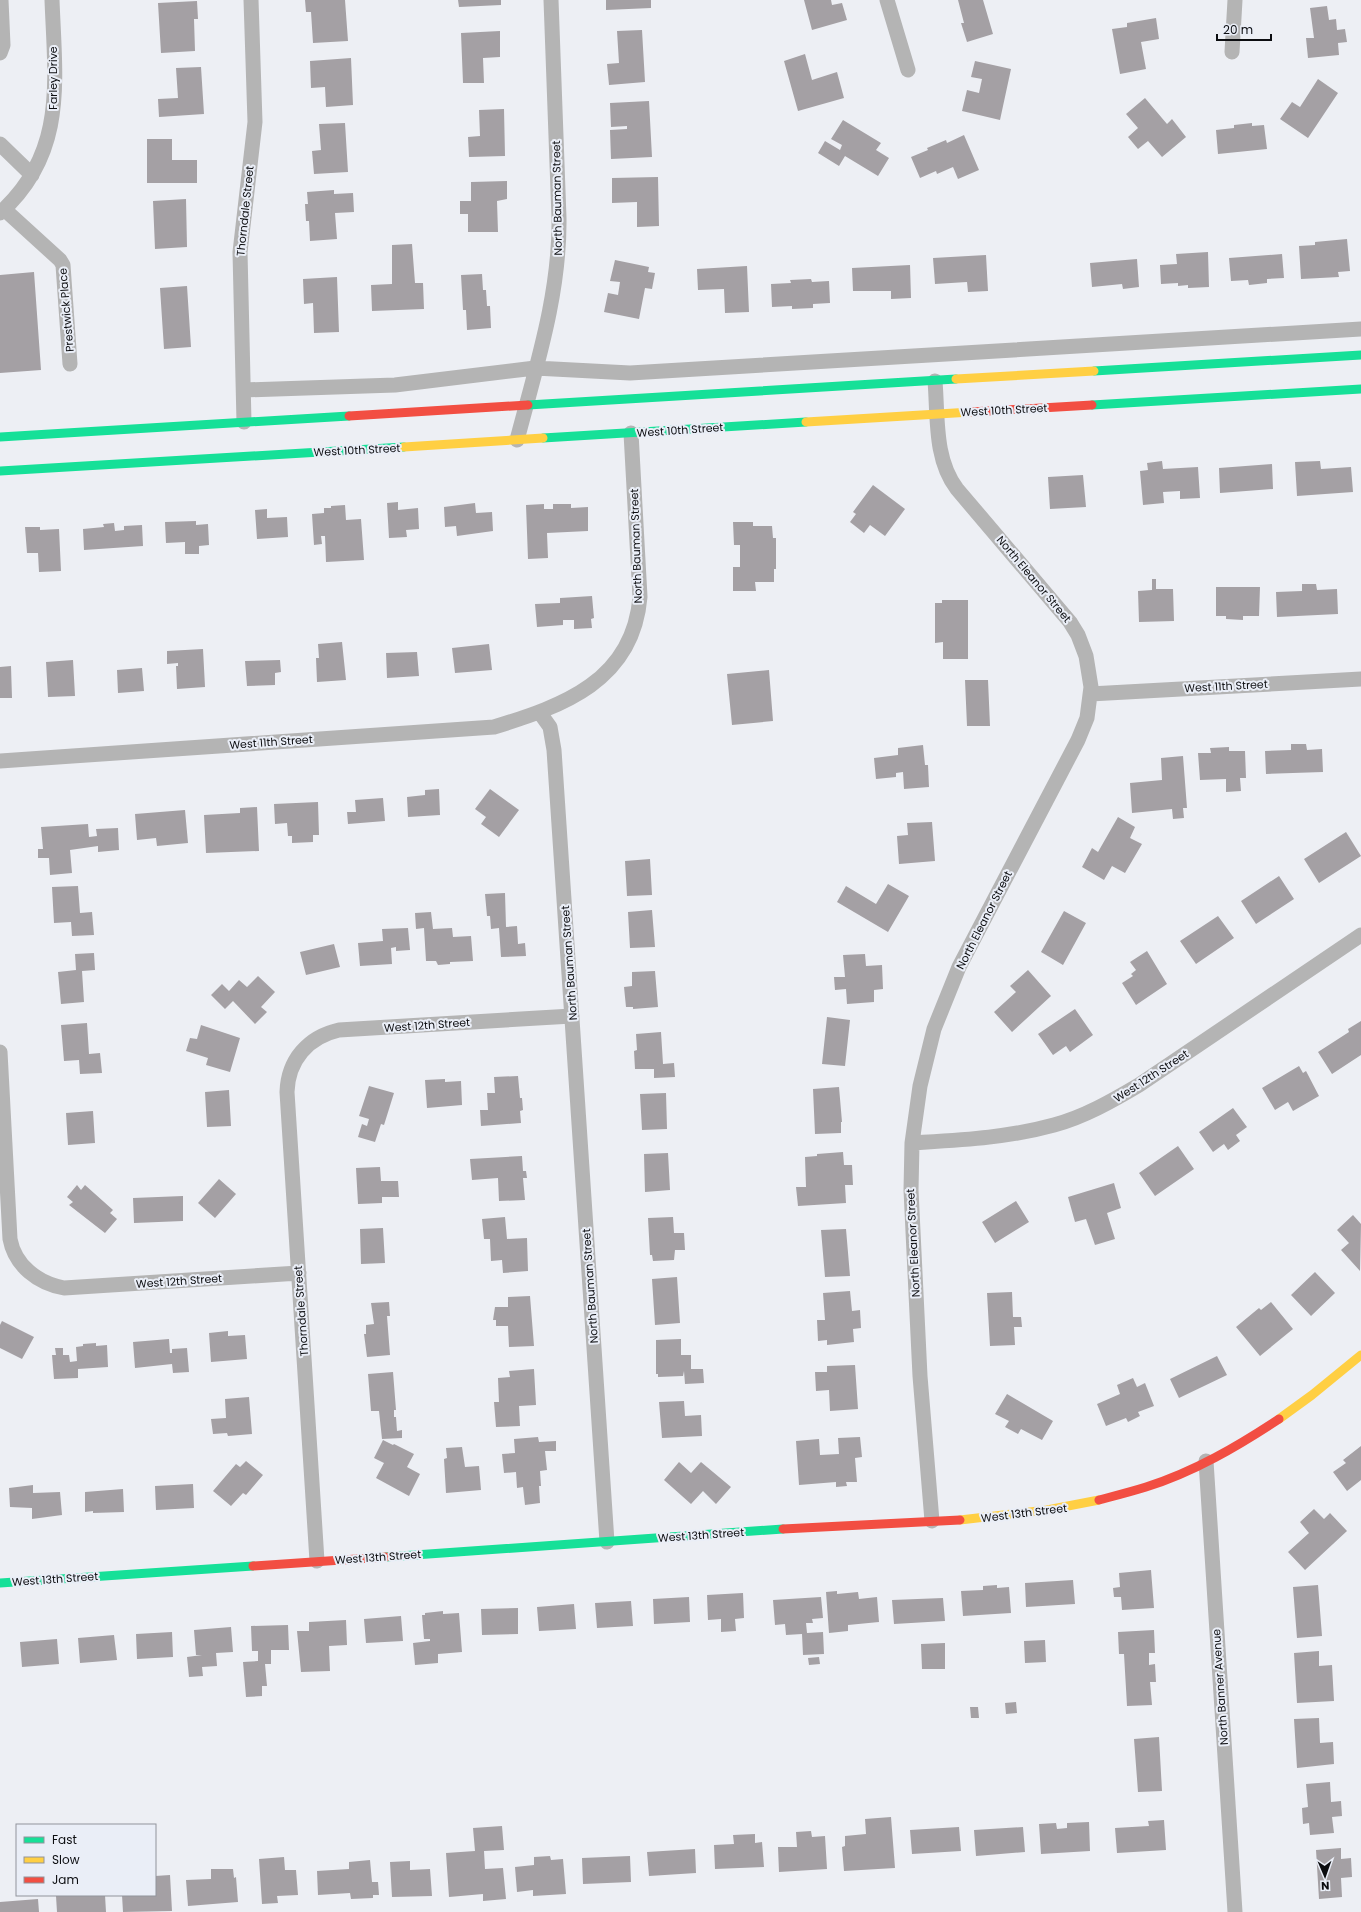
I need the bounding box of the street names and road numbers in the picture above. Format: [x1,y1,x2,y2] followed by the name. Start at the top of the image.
[45,46,61,110] street label: Farley Drive
[548,140,566,256] street label: North Bauman Street
[232,165,258,257] street label: Thorndale Street
[54,267,78,353] street label: Prestwick Place
[960,400,1048,420] street label: West 10th Street
[636,419,724,441] street label: West 10th Street
[313,440,401,460] street label: West 10th Street
[626,488,646,604] street label: North Bauman Street
[993,532,1075,626] street label: North Eleanor Street
[1184,676,1268,696] street label: West 11th Street
[229,731,313,753] street label: West 11th Street
[952,868,1016,972] street label: North Eleanor Street
[557,905,581,1021] street label: North Bauman Street
[383,1014,471,1036] street label: West 12th Street
[1110,1046,1192,1106] street label: West 12th Street
[902,1188,924,1298] street label: North Eleanor Street
[578,1228,602,1344] street label: North Bauman Street
[290,1265,312,1357] street label: Thorndale Street
[135,1270,223,1292] street label: West 12th Street
[980,1500,1068,1526] street label: West 13th Street
[657,1524,745,1546] street label: West 13th Street
[334,1546,422,1568] street label: West 13th Street
[11,1568,99,1590] street label: West 13th Street
[1208,1628,1232,1746] street label: North Banner Avenue

